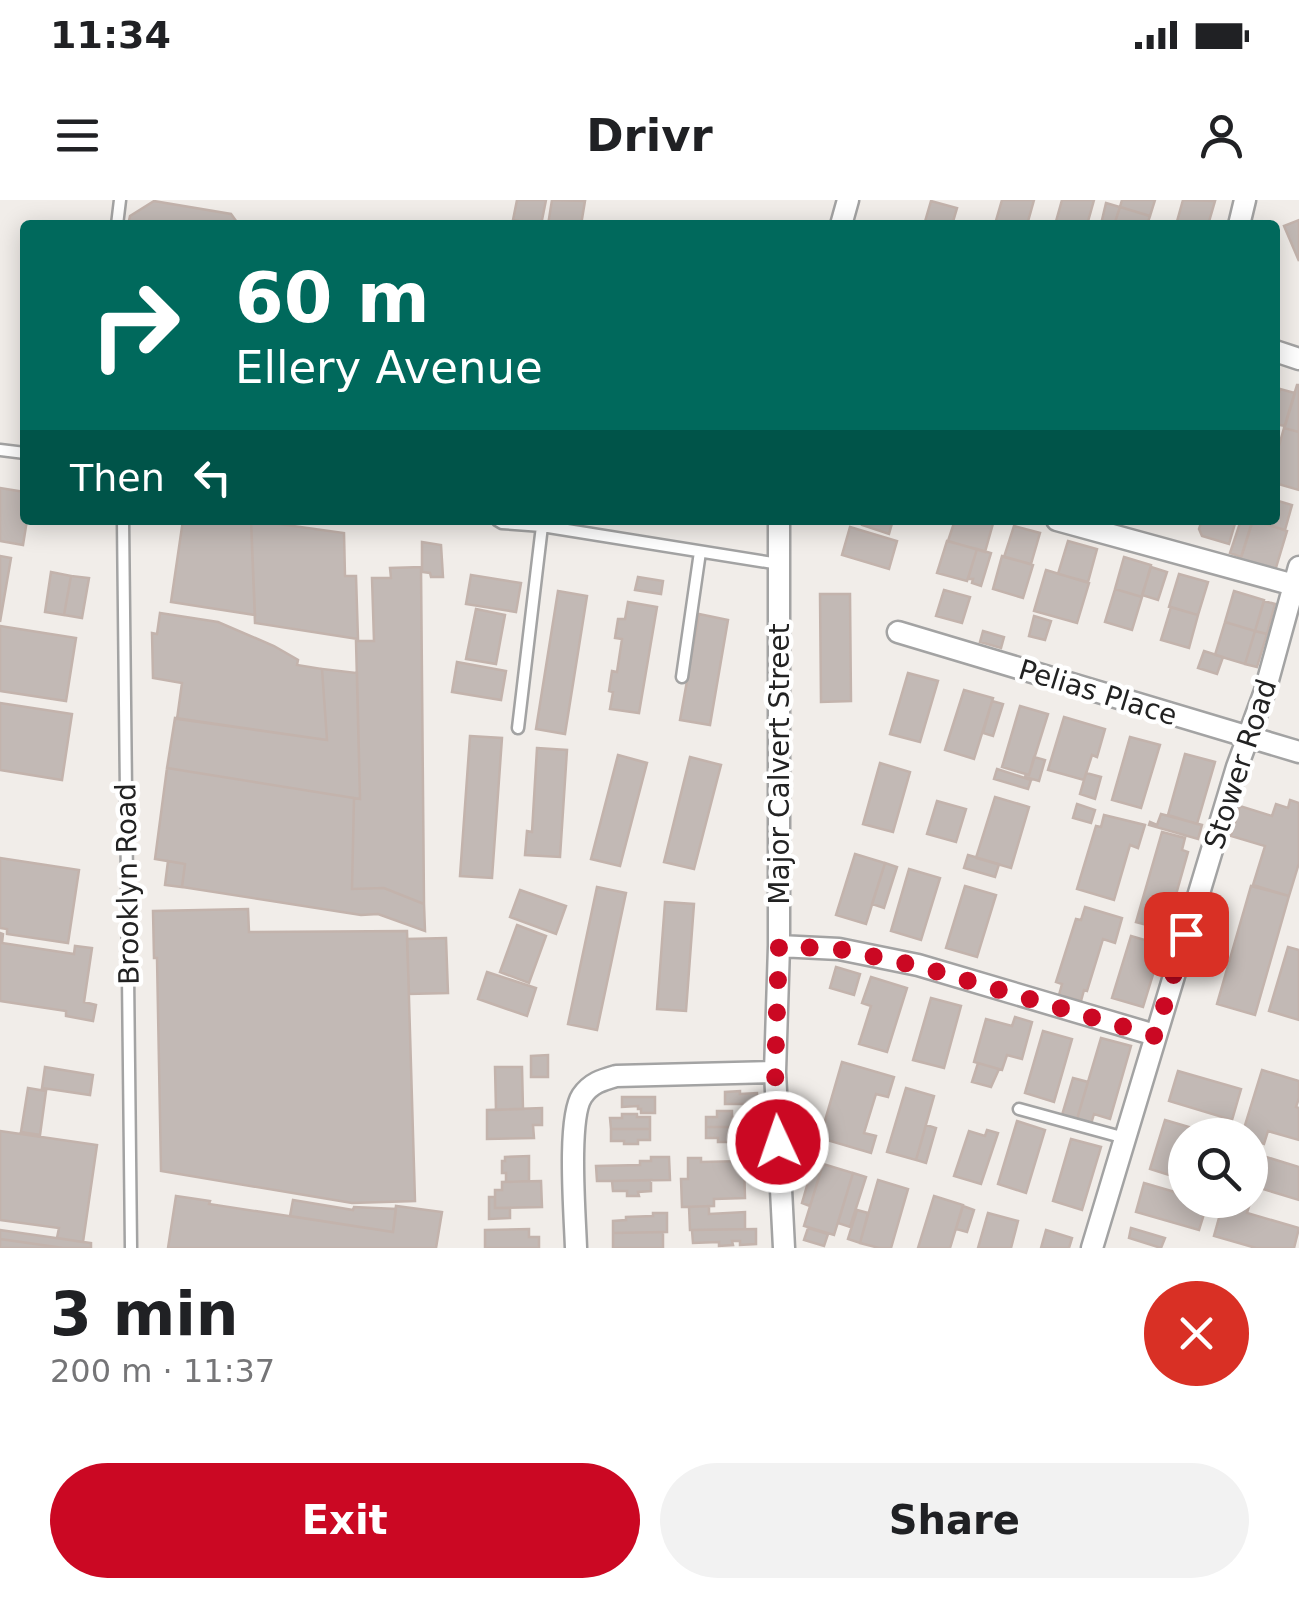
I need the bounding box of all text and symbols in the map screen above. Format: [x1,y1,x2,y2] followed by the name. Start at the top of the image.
[50,13,171,57] text: 11:34
[50,108,105,163] icon: menu
[1194,108,1249,163] icon: person
[586,109,713,162] text: Drivr
[235,257,430,339] text: 60 m
[70,260,200,390] icon: right
[235,341,543,394] text: Ellery Avenue
[185,450,240,505] icon: left
[70,456,165,500] text: Then
[763,623,796,905] street label: Major Calvert Street
[1015,653,1181,732] street label: Pelias Place
[1197,675,1283,853] street label: Stower Road
[109,783,146,985] street label: Brooklyn Road
[1144,892,1229,977] pin
[1159,907,1214,962] icon: arrive
[726,1090,830,1194] position arrow
[1168,1118,1268,1218] map controls
[1168,1118,1268,1218] button: search
[50,1279,238,1349] text: 3 min
[1144,1281,1249,1386] button: close
[50,1352,275,1390] text: 200 m · 11:37
[50,1463,640,1578] button: Exit
[660,1463,1249,1578] button: Share

